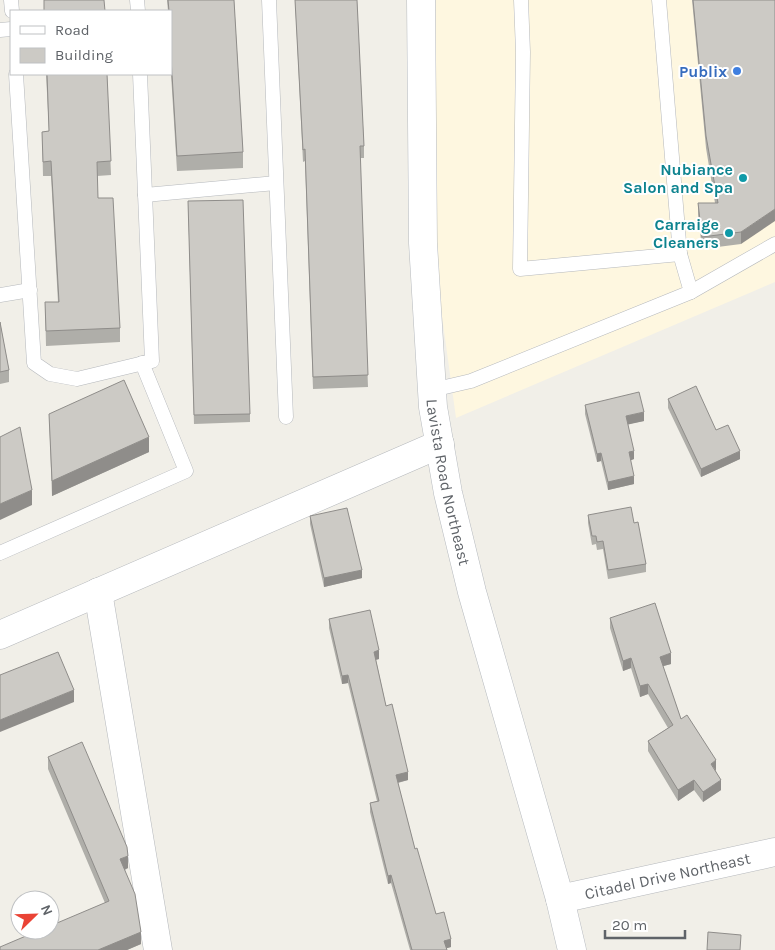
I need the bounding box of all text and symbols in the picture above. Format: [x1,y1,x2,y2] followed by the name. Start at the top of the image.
[10,10,172,75] legend
[55,21,90,39] text: Road
[55,46,113,64] text: Building
[679,62,727,81] place label: Publix
[731,65,743,77] marker: Publix
[623,160,733,197] place label: Nubiance Salon and Spa
[737,172,749,184] marker: Nubiance Salon and Spa
[653,215,719,252] place label: Carraige Cleaners
[723,227,735,239] marker: Carraige Cleaners
[423,398,475,567] street label: Lavista Road Northeast
[583,848,752,903] street label: Citadel Drive Northeast
[10,890,60,940] north arrow
[37,902,56,918] text: N
[605,908,685,940] scale bar
[612,916,647,934] text: 20 m

